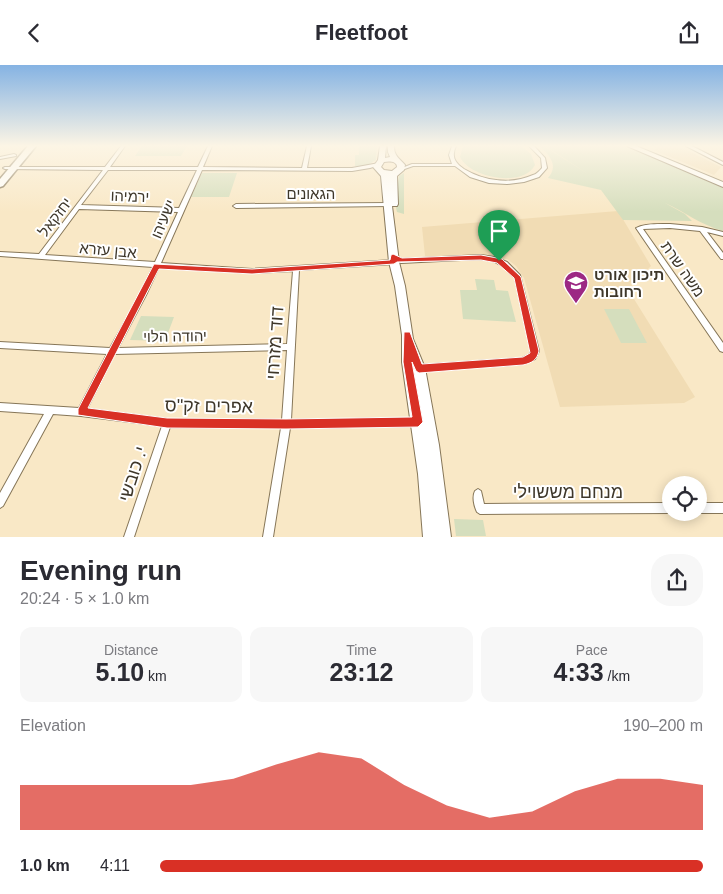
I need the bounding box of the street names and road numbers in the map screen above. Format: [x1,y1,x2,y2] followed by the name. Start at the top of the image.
[287,185,335,202] street label: הגאונים
[110,187,150,205] street label: ירמיהו
[35,194,75,240] street label: יחזקאל
[147,197,179,241] street label: ישעיהו
[658,238,708,300] street label: משה שרת
[79,239,138,261] street label: אבן עזרא
[262,306,288,380] street label: דוד מזרחי
[143,327,207,345] street label: יהודה הלוי
[165,395,254,417] street label: אפרים זק"ס
[115,444,151,504] street label: י. כובשי
[513,482,623,502] street label: מנחם מששוילי

